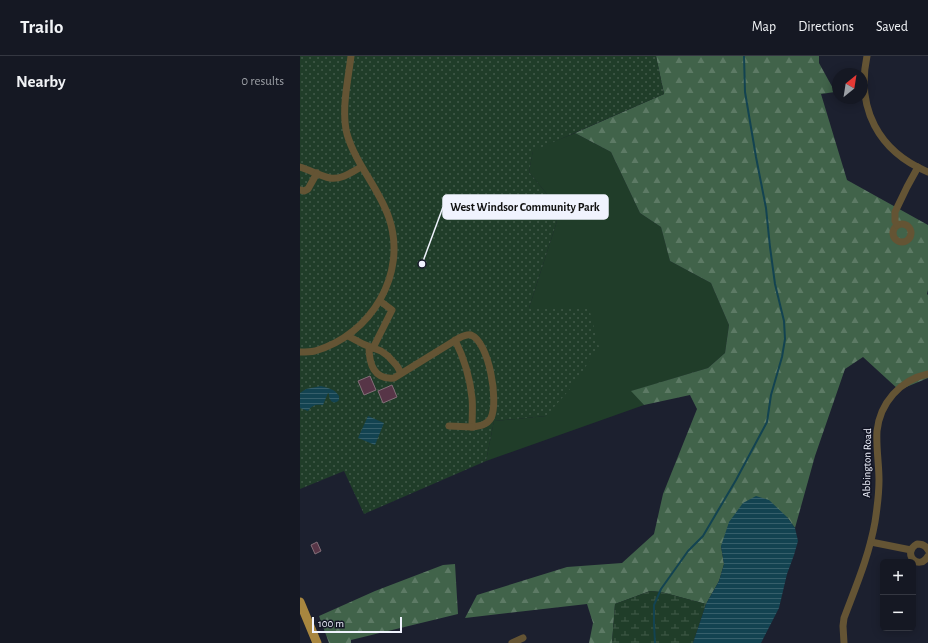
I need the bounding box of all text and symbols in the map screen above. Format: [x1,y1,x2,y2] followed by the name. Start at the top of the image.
[20,18,63,37] text: Trailo
[752,20,776,34] text: Map
[798,20,854,34] text: Directions
[876,20,908,34] text: Saved
[832,68,868,104] north arrow
[16,73,66,90] text: Nearby
[241,75,284,88] text: 0 results
[443,195,608,219] callout: West Windsor Community Park
[450,201,600,214] text: West Windsor Community Park
[861,428,873,498] street label: Abbington Road
[880,559,916,631] map controls
[880,559,916,595] button: +
[880,595,916,631] button: −
[312,615,402,634] scale bar
[318,618,344,629] text: 100 m

